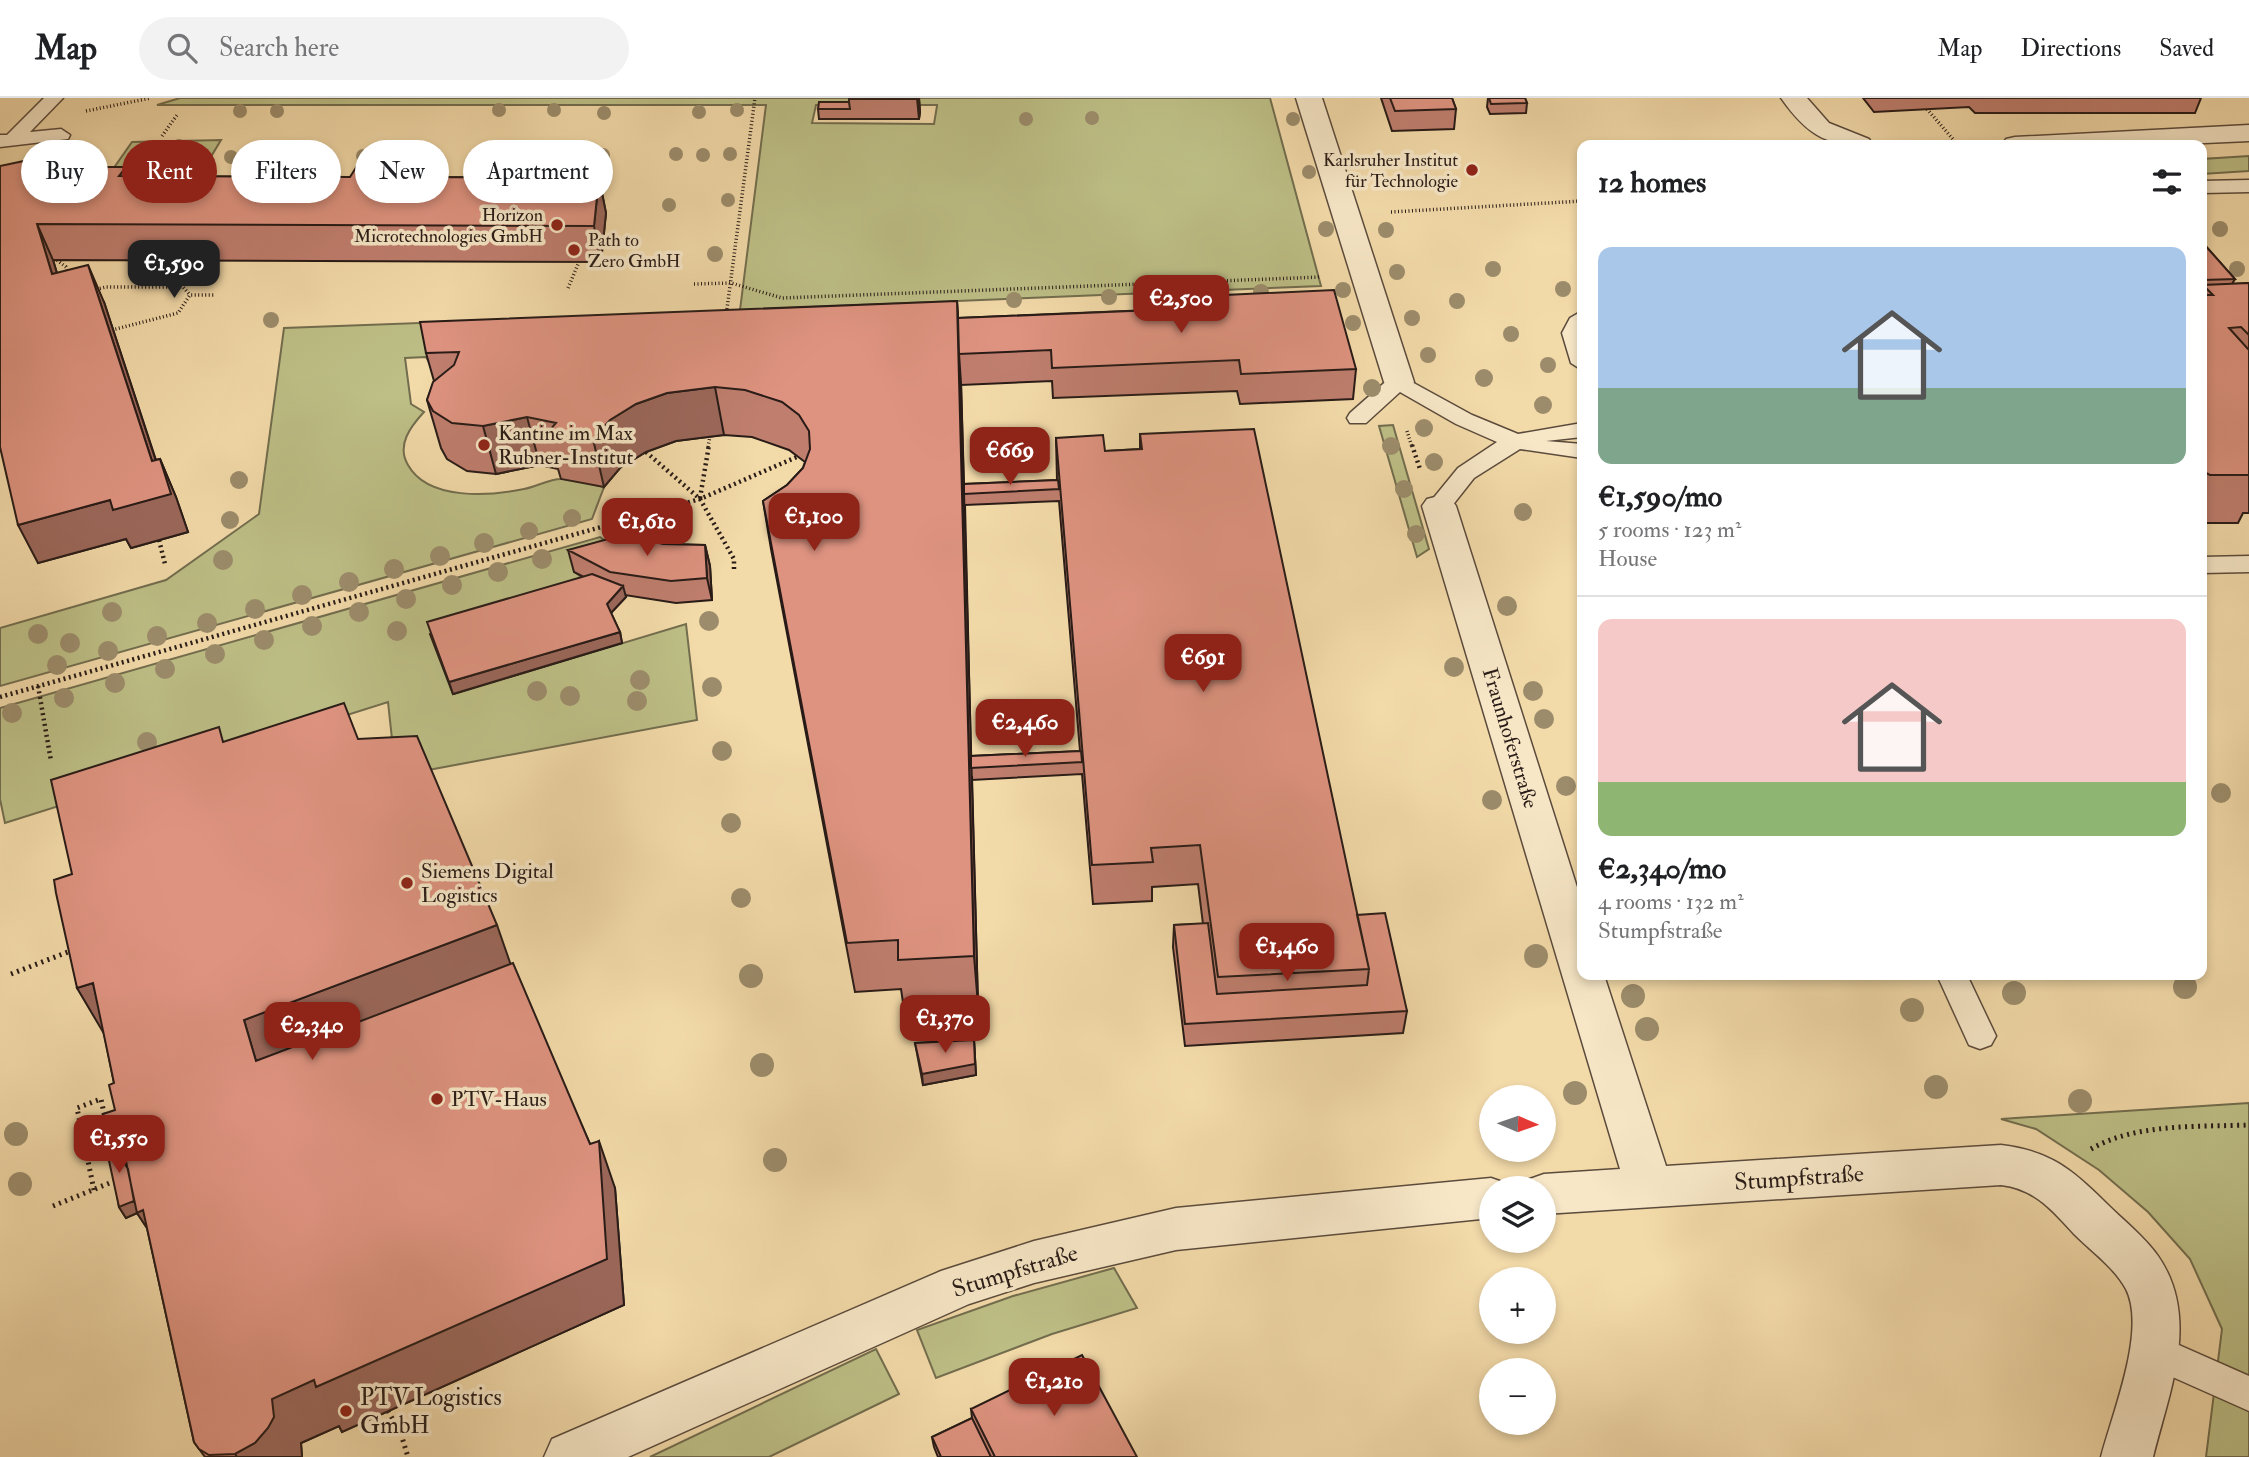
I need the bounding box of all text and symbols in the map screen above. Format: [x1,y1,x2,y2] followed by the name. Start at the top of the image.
[139,17,629,80] search box
[35,28,97,69] text: Map
[163,29,201,67] icon: search
[219,32,339,64] text: Search here
[1937,33,1982,64] text: Map
[2020,33,2121,64] text: Directions
[2159,33,2214,64] text: Saved
[21,140,108,203] chip: Buy
[122,140,217,203] chip: Rent
[231,140,341,203] chip: Filters
[355,140,449,203] chip: New
[463,140,613,203] chip: Apartment
[1323,149,1458,193] place label: Karlsruher Institut für Technologie
[1464,162,1480,178] marker: Karlsruher Institut für Technologie
[2148,163,2186,201] icon: filters
[1598,164,1706,201] text: 12 homes
[354,204,543,248] place label: Horizon Microtechnologies GmbH
[549,217,565,233] marker: Horizon Microtechnologies GmbH
[588,229,680,273] place label: Path to Zero GmbH
[117,240,231,300] pin: €1,590
[566,242,582,258] marker: Path to Zero GmbH
[144,248,204,277] text: €1,590
[1124,275,1238,335] pin: €2,500
[1149,283,1213,312] text: €2,500
[1829,292,1955,418] icon: home
[498,420,634,471] place label: Kantine im Max Rubner-Institut
[969,428,1051,487] pin: €669
[986,435,1034,464] text: €669
[476,437,492,453] marker: Kantine im Max Rubner-Institut
[1598,478,1722,515] text: €1,590/mo
[757,494,871,553] pin: €1,100
[590,498,704,558] pin: €1,610
[785,501,843,530] text: €1,100
[618,506,676,535] text: €1,610
[1598,515,1741,544] text: 5 rooms · 123 m²
[1598,544,1657,573] text: House
[1162,634,1244,694] pin: €691
[1181,642,1225,671] text: €691
[1476,664,1544,812] street label: Fraunhoferstraße
[1829,664,1955,790] icon: home
[968,700,1082,759] pin: €2,460
[992,707,1058,736] text: €2,460
[1598,850,1726,887] text: €2,340/mo
[421,858,554,909] place label: Siemens Digital Logistics
[399,875,415,891] marker: Siemens Digital Logistics
[1598,887,1744,916] text: 4 rooms · 132 m²
[1598,916,1722,945] text: Stumpfstraße
[1230,924,1344,983] pin: €1,460
[1255,931,1319,960] text: €1,460
[888,996,1002,1055] pin: €1,370
[255,1002,369,1062] pin: €2,340
[916,1003,974,1032] text: €1,370
[280,1010,344,1039] text: €2,340
[1479,1085,1556,1162] north arrow
[1479,1085,1556,1435] map controls
[451,1086,547,1113] place label: PTV-Haus
[429,1091,445,1107] marker: PTV-Haus
[62,1116,176,1175] pin: €1,550
[90,1123,148,1152] text: €1,550
[1733,1158,1865,1198] street label: Stumpfstraße
[1479,1176,1556,1253] button: layers
[948,1237,1082,1305] street label: Stumpfstraße
[1479,1267,1556,1344] button: +
[997,1358,1111,1418] pin: €1,210
[1479,1358,1556,1435] button: −
[1025,1366,1083,1395] text: €1,210
[360,1382,502,1441] place label: PTV Logistics GmbH
[338,1403,354,1419] marker: PTV Logistics GmbH

